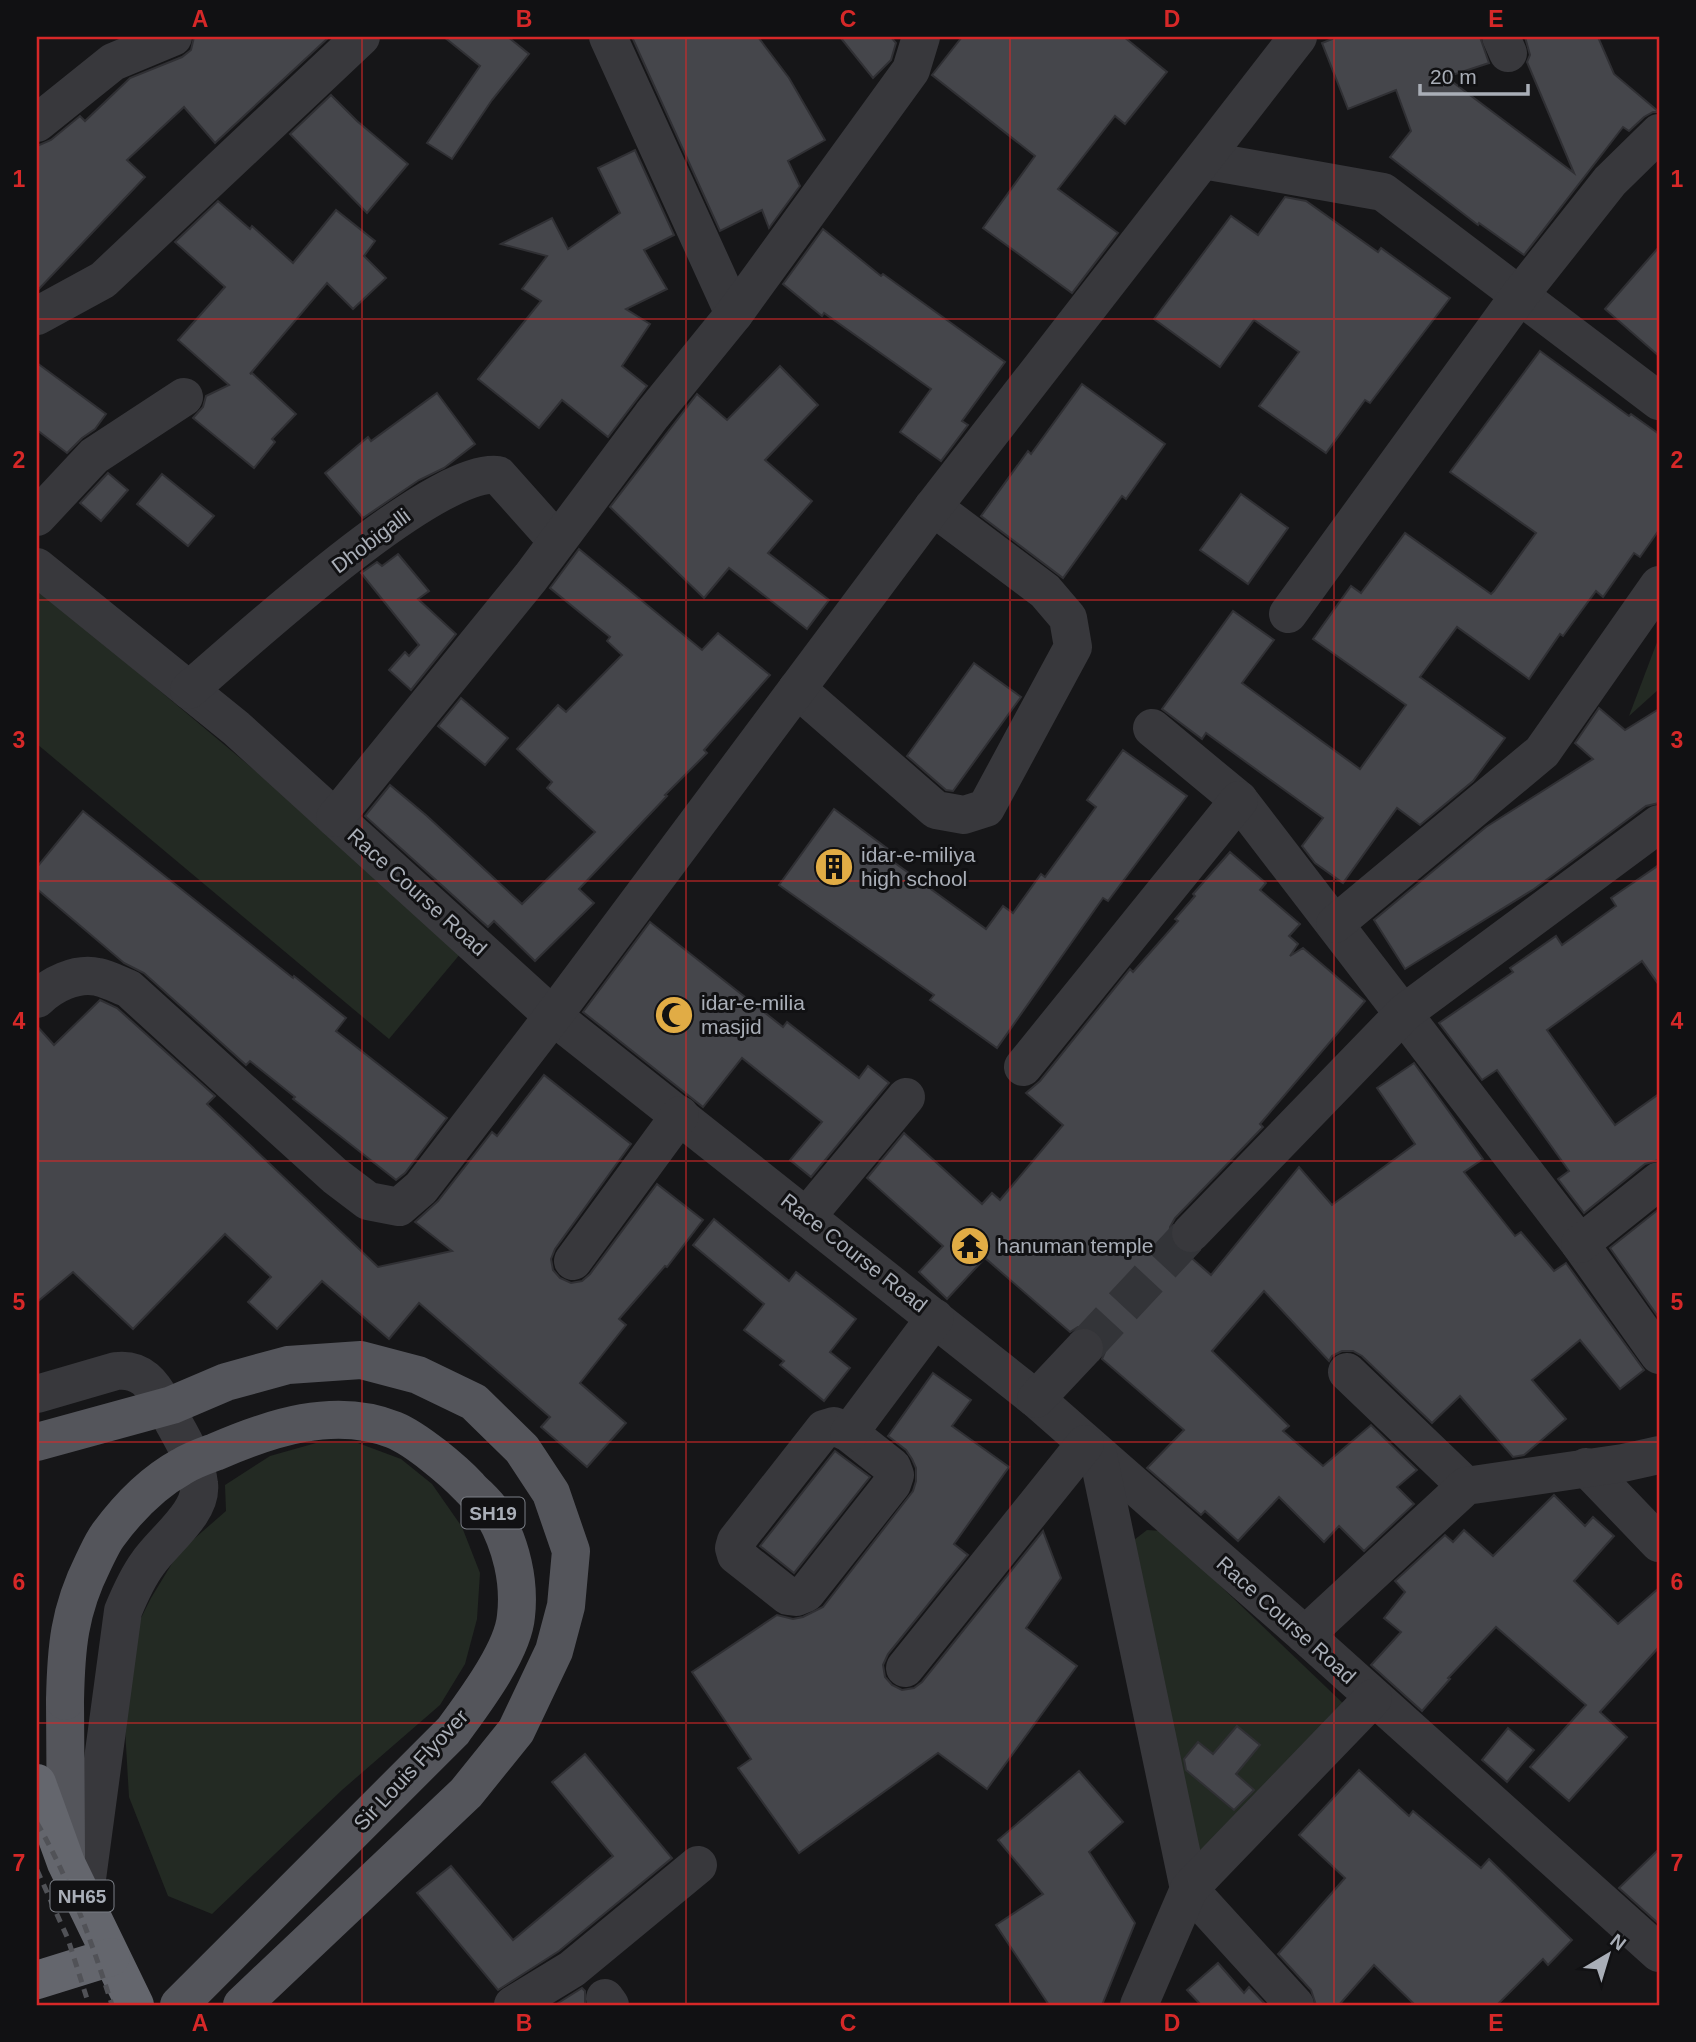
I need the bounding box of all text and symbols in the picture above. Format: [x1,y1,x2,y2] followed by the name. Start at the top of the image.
[192,6,208,32] text: A
[516,6,532,32] text: B
[840,6,856,32] text: C
[1164,6,1180,32] text: D
[1488,6,1504,32] text: E
[1420,52,1528,96] scale bar
[1430,65,1477,88] text: 20 m
[13,166,26,192] text: 1
[1671,166,1684,192] text: 1
[13,447,25,473] text: 2
[1671,447,1683,473] text: 2
[327,504,414,578] street label: Dhobigalli
[13,727,25,753] text: 3
[1671,727,1683,753] text: 3
[343,823,491,960] street label: Race Course Road
[861,843,976,890] place label: idar-e-miliya high school
[813,846,855,888] building icon: idar-e-miliya high school
[701,991,805,1038] place label: idar-e-milia masjid
[653,994,695,1036] mosque icon: idar-e-milia masjid
[13,1008,26,1034] text: 4
[1671,1008,1684,1034] text: 4
[777,1189,932,1317] street label: Race Course Road
[949,1225,991,1267] temple icon: hanuman temple
[997,1234,1153,1257] place label: hanuman temple
[13,1289,26,1315] text: 5
[1671,1289,1684,1315] text: 5
[462,1498,524,1528] road number: SH19
[1212,1551,1360,1688] street label: Race Course Road
[13,1569,25,1595] text: 6
[1671,1569,1683,1595] text: 6
[349,1705,472,1835] street label: Sir Louis Flyover
[13,1850,25,1876] text: 7
[1671,1850,1683,1876] text: 7
[50,1880,114,1912] road number: NH65
[1574,1920,1644,1990] north arrow
[1606,1929,1630,1954] text: N
[192,2010,208,2036] text: A
[516,2010,532,2036] text: B
[840,2010,856,2036] text: C
[1164,2010,1180,2036] text: D
[1488,2010,1504,2036] text: E

